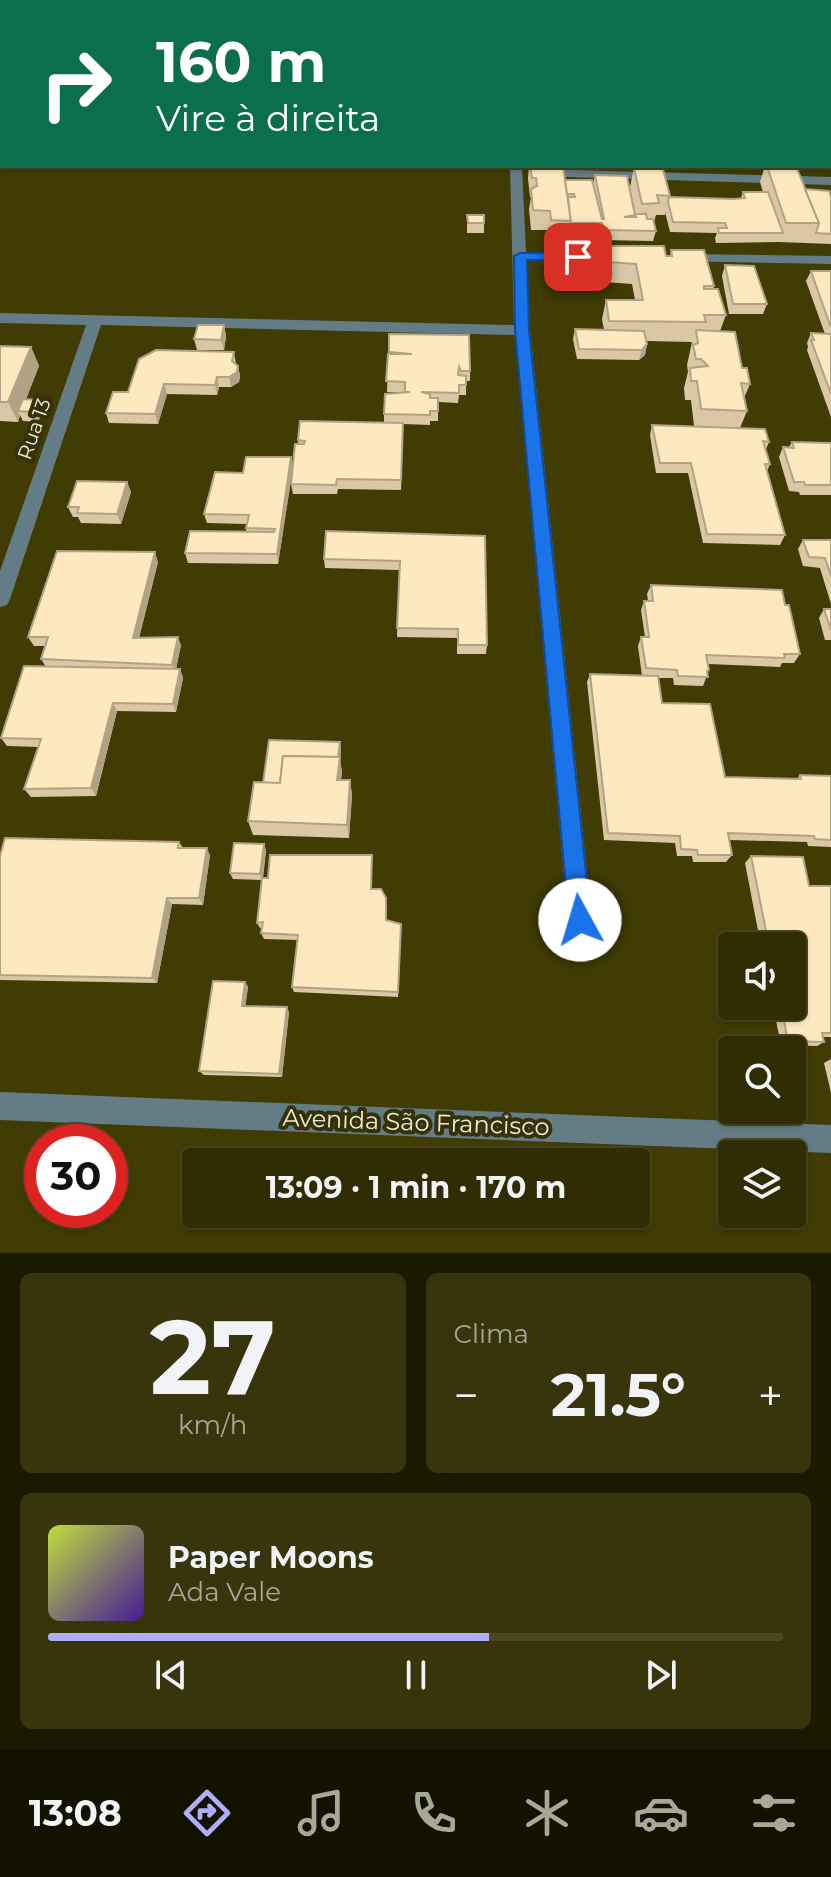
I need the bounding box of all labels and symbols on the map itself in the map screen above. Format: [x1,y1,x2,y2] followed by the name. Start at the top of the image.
[544,223,612,291] pin
[12,395,56,463] street label: Rua 13
[538,878,622,962] position arrow
[282,1103,550,1141] street label: Avenida São Francisco
[24,1124,128,1228] speed limit sign: 30

